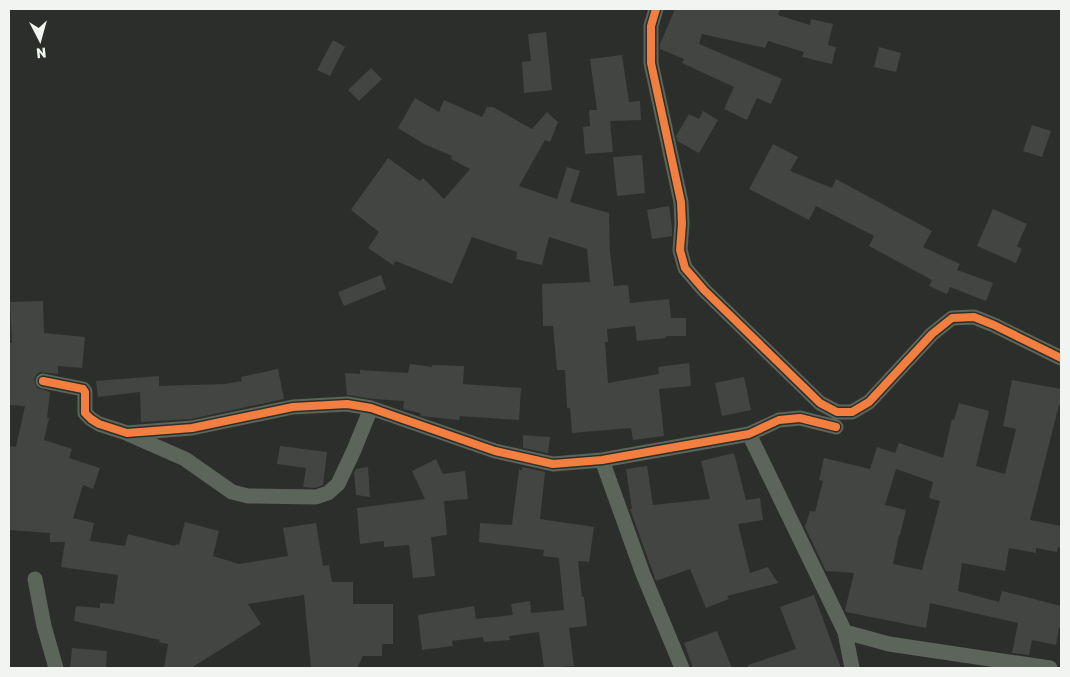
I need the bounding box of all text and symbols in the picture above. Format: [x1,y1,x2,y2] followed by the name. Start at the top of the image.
[15,15,65,65] north arrow
[35,43,47,61] text: N

